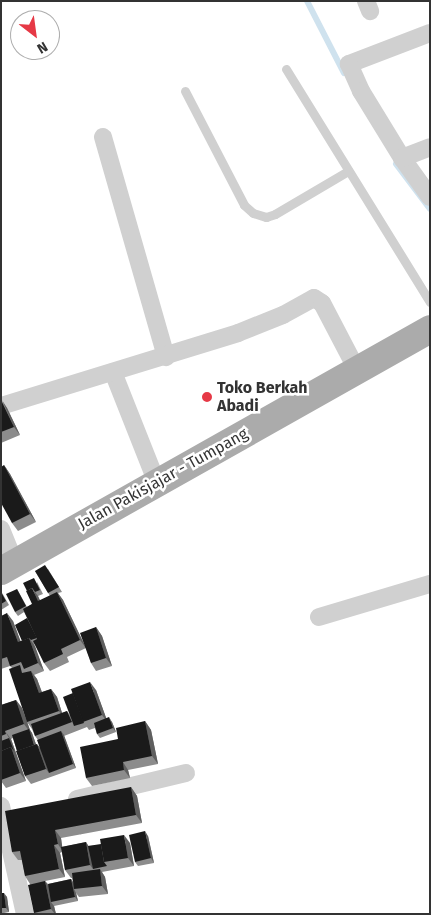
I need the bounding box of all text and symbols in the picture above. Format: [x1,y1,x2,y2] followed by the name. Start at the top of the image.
[10,10,60,60] north arrow
[34,38,51,57] text: N
[217,378,308,416] place label: Toko Berkah Abadi
[201,391,213,403] marker: Toko Berkah Abadi
[75,424,251,534] street label: Jalan Pakisjajar - Tumpang

